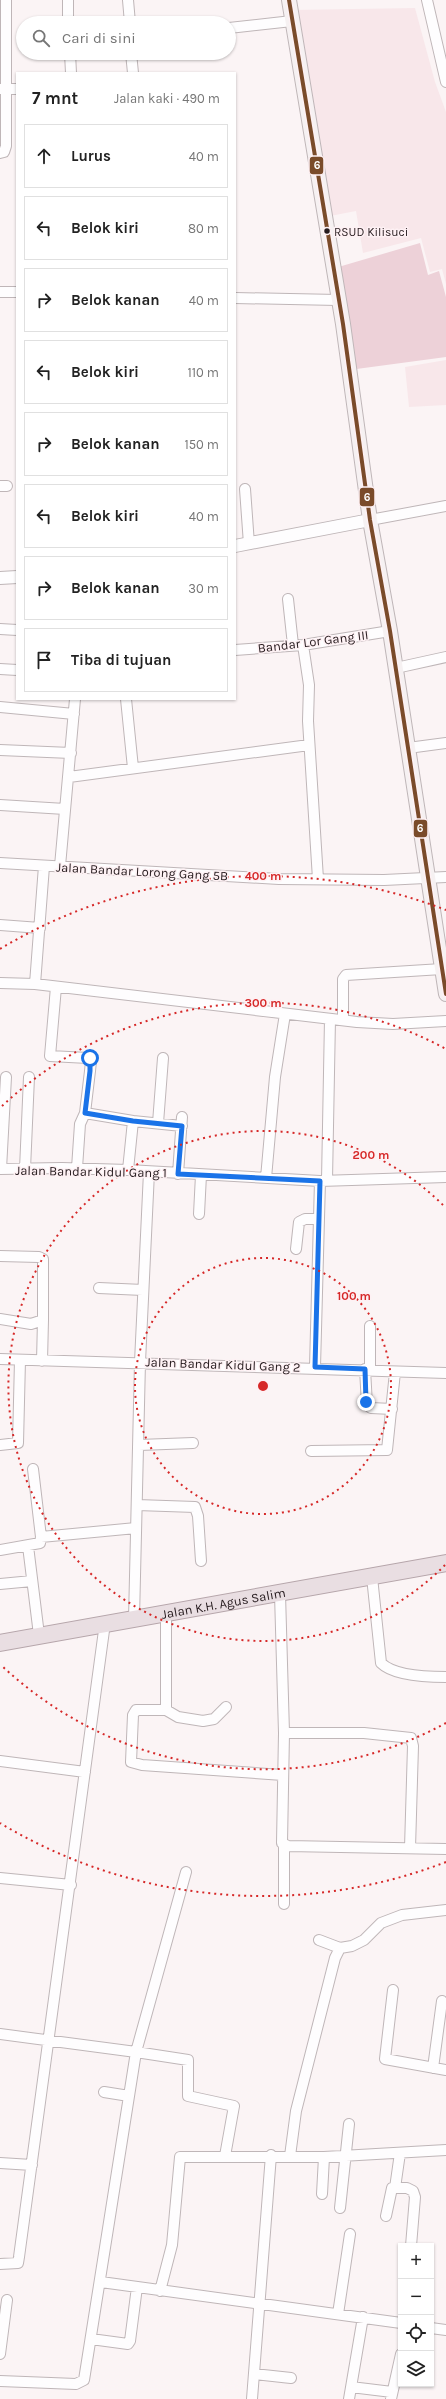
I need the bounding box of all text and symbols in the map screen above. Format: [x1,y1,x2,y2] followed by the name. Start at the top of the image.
[16,16,236,60] search box
[30,27,52,49] icon: search
[62,29,136,47] text: Cari di sini
[32,88,78,108] text: 7 mnt
[114,91,220,106] text: Jalan kaki · 490 m
[33,145,55,167] icon: ahead
[71,147,111,165] text: Lurus
[189,149,219,164] text: 40 m
[309,156,324,175] line badge: 6
[314,159,321,172] text: 6
[33,217,55,239] icon: left
[71,219,139,237] text: Belok kiri
[188,221,219,236] text: 80 m
[334,225,408,239] place label: RSUD Kilisuci
[322,226,332,236] marker: RSUD Kilisuci
[33,289,55,311] icon: right
[71,291,160,309] text: Belok kanan
[189,293,219,308] text: 40 m
[33,361,55,383] icon: left
[71,363,139,381] text: Belok kiri
[187,365,219,380] text: 110 m
[33,433,55,455] icon: right
[71,435,160,453] text: Belok kanan
[184,437,219,452] text: 150 m
[359,487,375,507] line badge: 6
[364,491,371,504] text: 6
[33,505,55,527] icon: left
[71,507,139,525] text: Belok kiri
[189,509,219,524] text: 40 m
[33,577,55,599] icon: right
[71,579,160,597] text: Belok kanan
[188,581,219,596] text: 30 m
[257,627,369,656] street label: Bandar Lor Gang III
[33,649,55,671] icon: arrive
[71,651,171,669] text: Tiba di tujuan
[413,819,428,838] line badge: 6
[417,822,424,835] text: 6
[56,859,228,883] street label: Jalan Bandar Lorong Gang 5B
[245,869,281,883] text: 400 m
[244,996,282,1010] text: 300 m
[81,1049,99,1067] route start
[353,1148,389,1162] text: 200 m
[15,1163,167,1180] street label: Jalan Bandar Kidul Gang 1
[337,1289,371,1303] text: 100 m
[145,1354,301,1375] street label: Jalan Bandar Kidul Gang 2
[256,1379,270,1393] centre of rings
[357,1393,375,1411] route end
[160,1585,287,1622] street label: Jalan K.H. Agus Salim
[398,2243,434,2387] map controls
[398,2243,434,2279] button: +
[398,2279,434,2315] button: −
[398,2315,434,2351] button: locate
[398,2351,434,2387] button: layers

